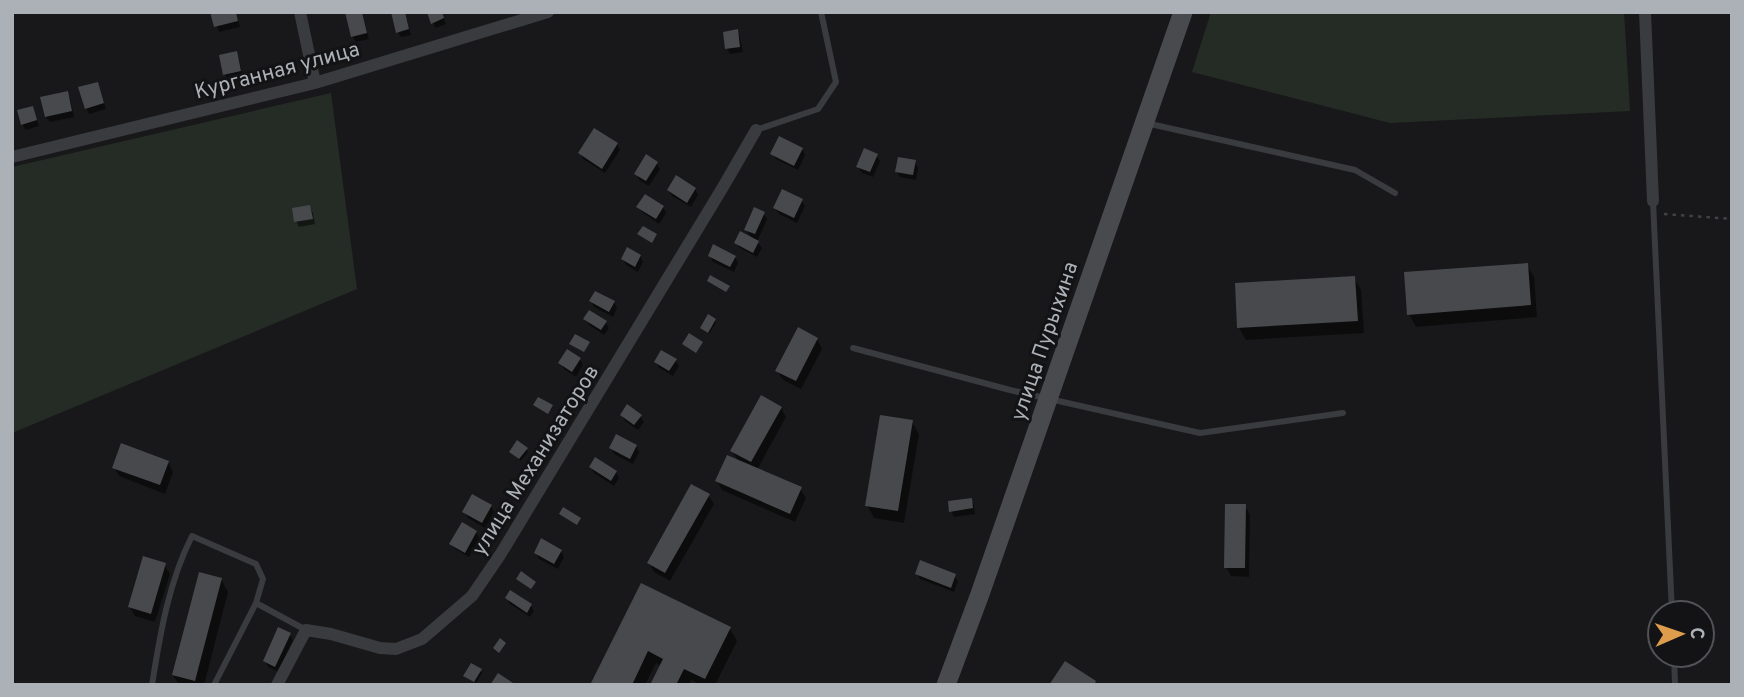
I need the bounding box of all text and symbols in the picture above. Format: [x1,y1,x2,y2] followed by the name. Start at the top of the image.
[192,36,363,106] street label: Курганная улица
[1006,258,1085,425] street label: улица Пурыхина
[467,360,606,561] street label: улица Механизаторов
[1646,599,1716,669] north arrow
[1684,627,1708,640] text: С

